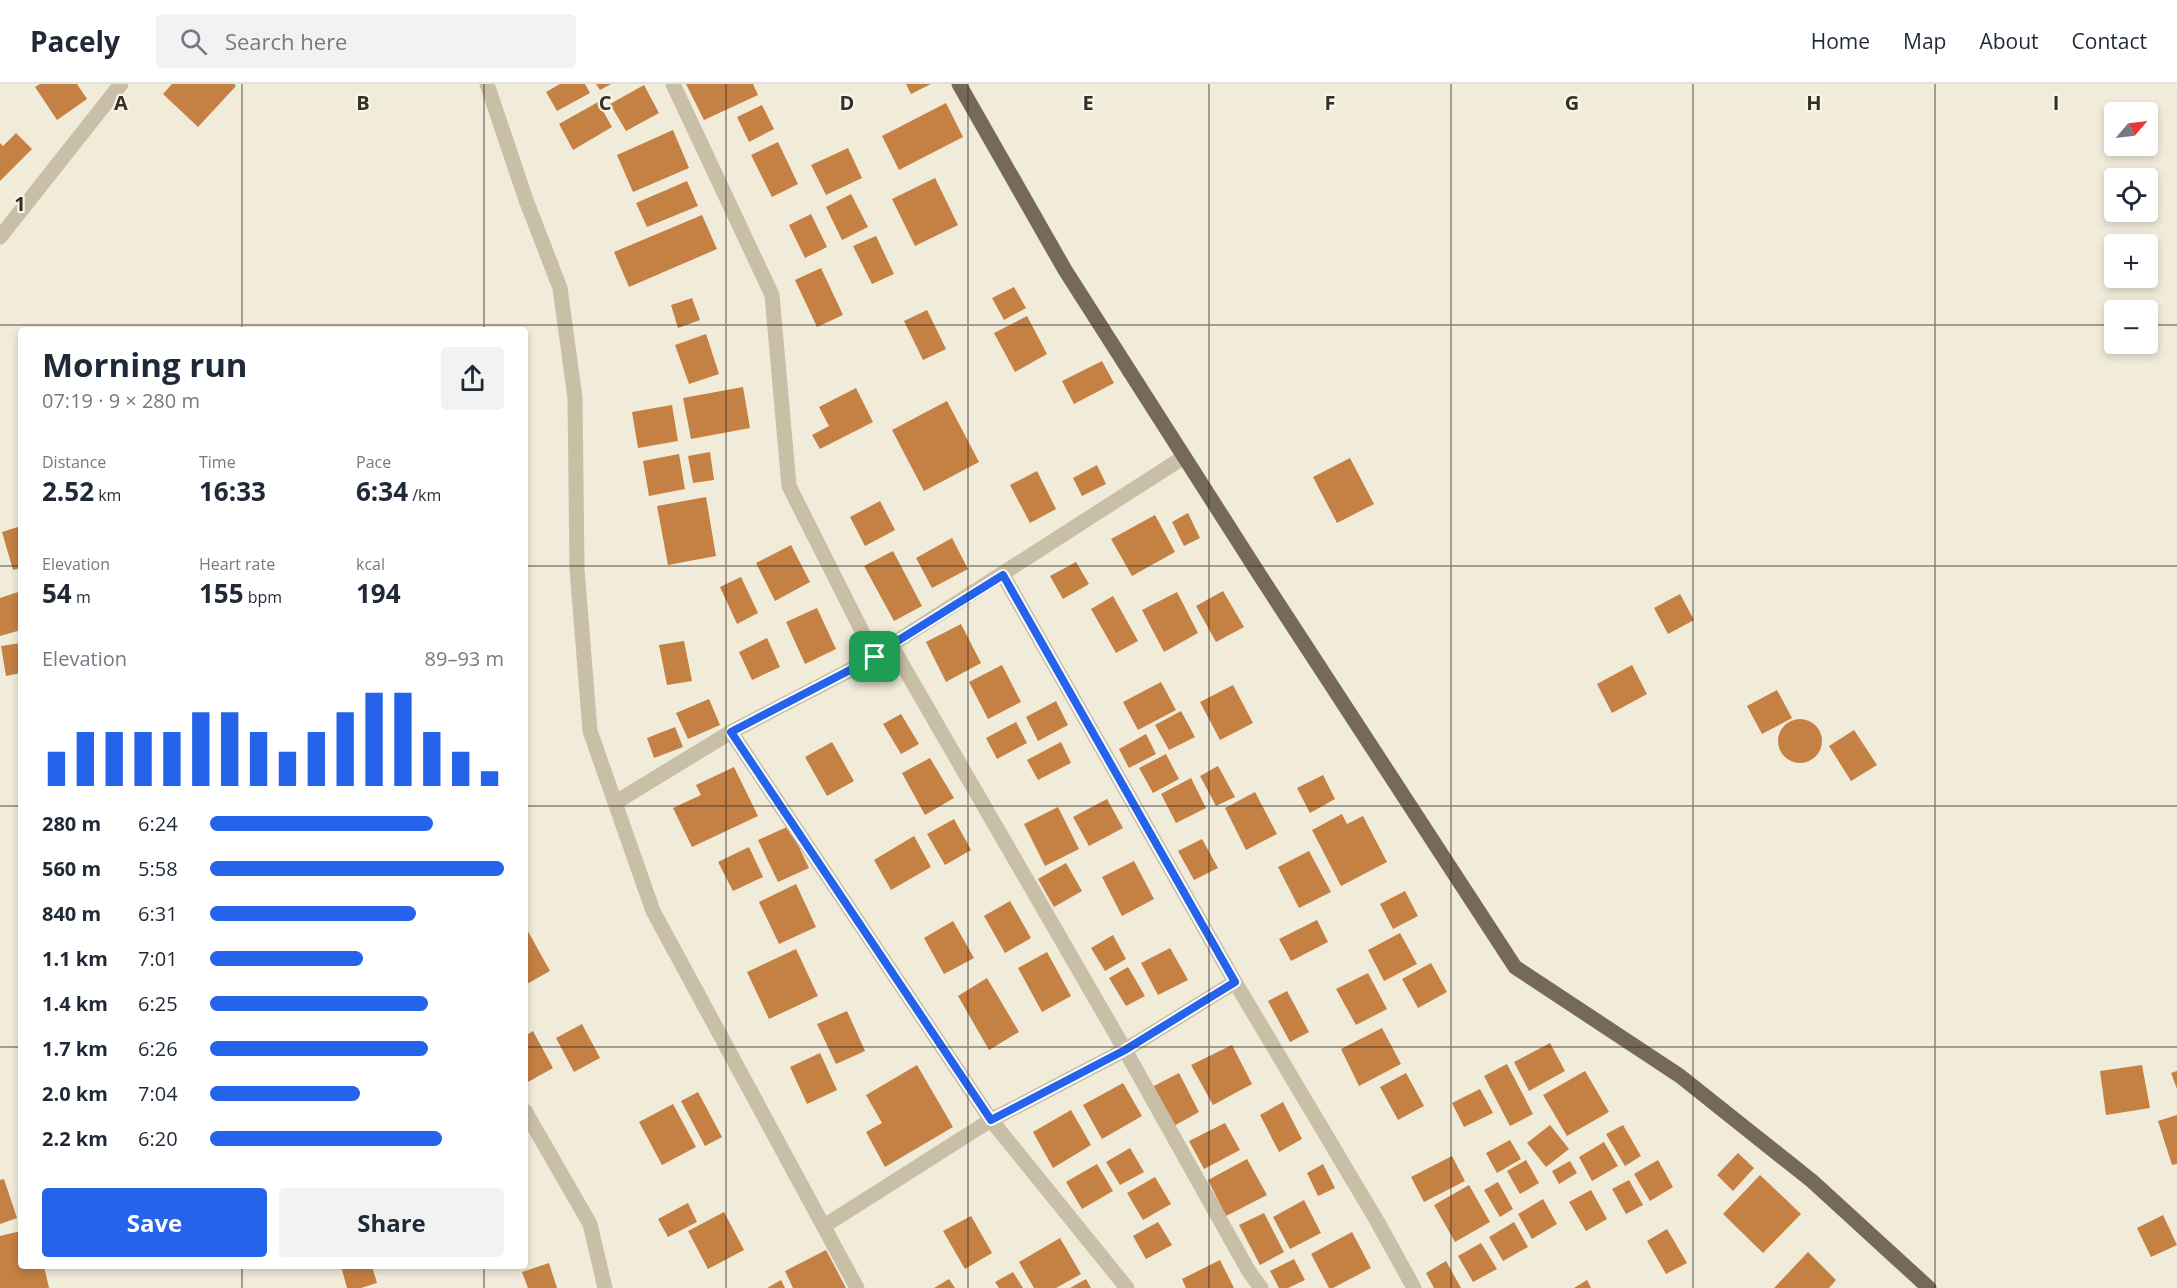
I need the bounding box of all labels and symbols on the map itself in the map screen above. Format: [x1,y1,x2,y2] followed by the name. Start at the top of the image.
[114,89,128,116] text: A
[356,89,370,116] text: B
[599,89,612,116] text: C
[840,89,854,116] text: D
[1082,89,1094,116] text: E
[1325,89,1335,116] text: F
[1565,89,1579,116] text: G
[1806,89,1822,116] text: H
[2053,89,2059,116] text: I
[2104,102,2158,156] north arrow
[14,190,26,217] text: 1
[849,631,900,682] pin

